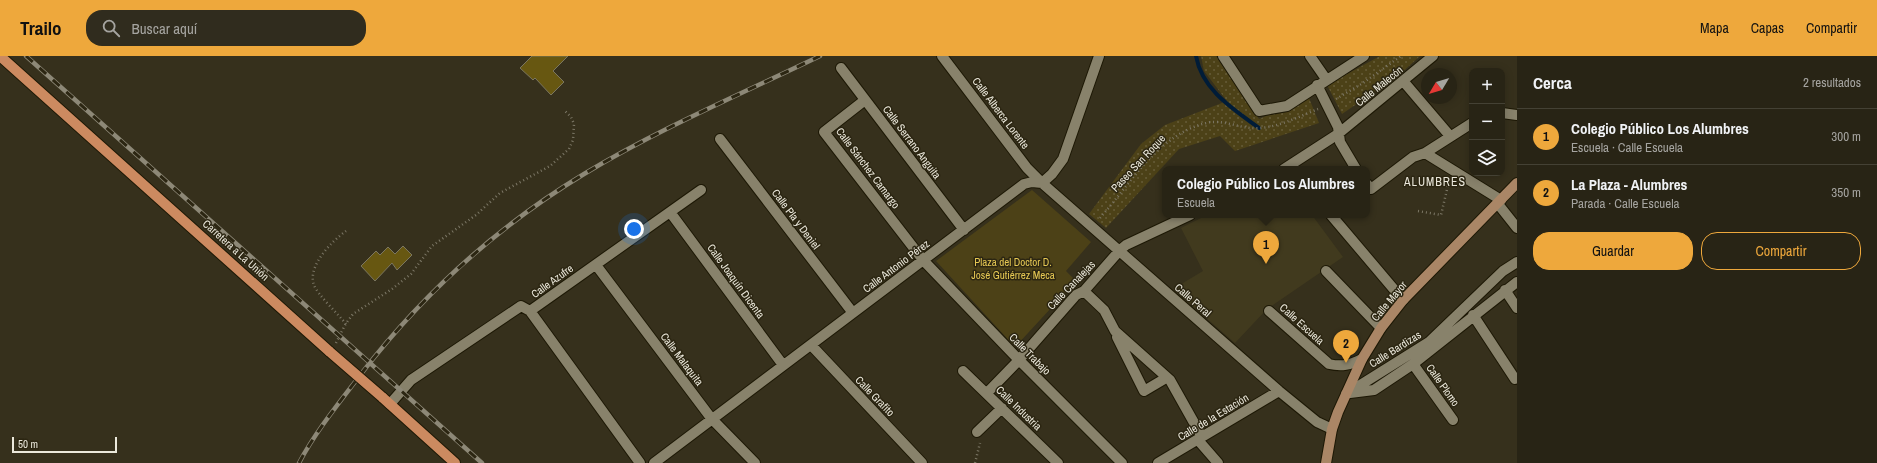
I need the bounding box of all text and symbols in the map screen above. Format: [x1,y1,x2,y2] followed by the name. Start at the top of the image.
[86,10,366,46] search box
[20,15,62,41] text: Trailo
[100,17,122,39] icon: search
[132,18,197,39] text: Buscar aquí
[1700,19,1729,37] text: Mapa
[1751,19,1784,37] text: Capas
[1806,19,1857,37] text: Compartir
[1352,63,1406,109] street label: Calle Malecón
[1421,68,1457,104] north arrow
[1469,68,1505,176] map controls
[1469,68,1505,104] button: +
[1533,71,1572,94] text: Cerca
[969,74,1033,152] street label: Calle Alberca Lorente
[1803,74,1861,91] text: 2 resultados
[880,103,944,181] street label: Calle Serrano Anguita
[1469,104,1505,140] button: −
[1571,118,1749,139] text: Colegio Público Los Alumbres
[833,125,903,211] street label: Calle Sánchez Camargo
[1543,128,1549,145] text: 1
[1831,128,1861,145] text: 300 m
[1108,131,1168,195] street label: Paseo San Roque
[1571,139,1683,156] text: Escuela · Calle Escuela
[1469,140,1505,176] button: layers
[1162,166,1370,218] popup
[1177,173,1355,194] text: Colegio Público Los Alumbres
[1403,174,1466,190] district label: ALUMBRES
[1571,174,1687,195] text: La Plaza - Alumbres
[1543,184,1549,201] text: 2
[1831,184,1861,201] text: 350 m
[769,186,823,252] street label: Calle Pla y Deniel
[1177,194,1215,211] text: Escuela
[1571,195,1679,212] text: Parada · Calle Escuela
[200,216,272,284] street label: Carretera a La Unión
[624,219,644,239] your location
[1253,231,1279,264] pin: 1
[1533,232,1693,270] button: Guardar
[1701,232,1861,270] button: Compartir
[860,236,932,296] street label: Calle Antonio Pérez
[704,241,768,321] street label: Calle Joaquín Dicenta
[971,255,1055,282] park label: Plaza del Doctor D. José Gutiérrez Meca
[1044,257,1098,313] street label: Calle Canalejas
[528,261,576,301] street label: Calle Azufre
[1368,278,1410,324] street label: Calle Mayor
[1172,280,1214,320] street label: Calle Peral
[1277,300,1327,348] street label: Calle Escuela
[1366,327,1424,370] street label: Calle Bardizas
[658,330,706,388] street label: Calle Malaquita
[1006,330,1054,378] street label: Calle Trabajo
[1333,330,1359,363] pin: 2
[1423,361,1463,409] street label: Calle Plomo
[852,373,898,419] street label: Calle Grafito
[993,383,1045,433] street label: Calle Industria
[1175,390,1251,444] street label: Calle de la Estación
[12,435,117,454] scale bar
[18,437,38,451] text: 50 m

